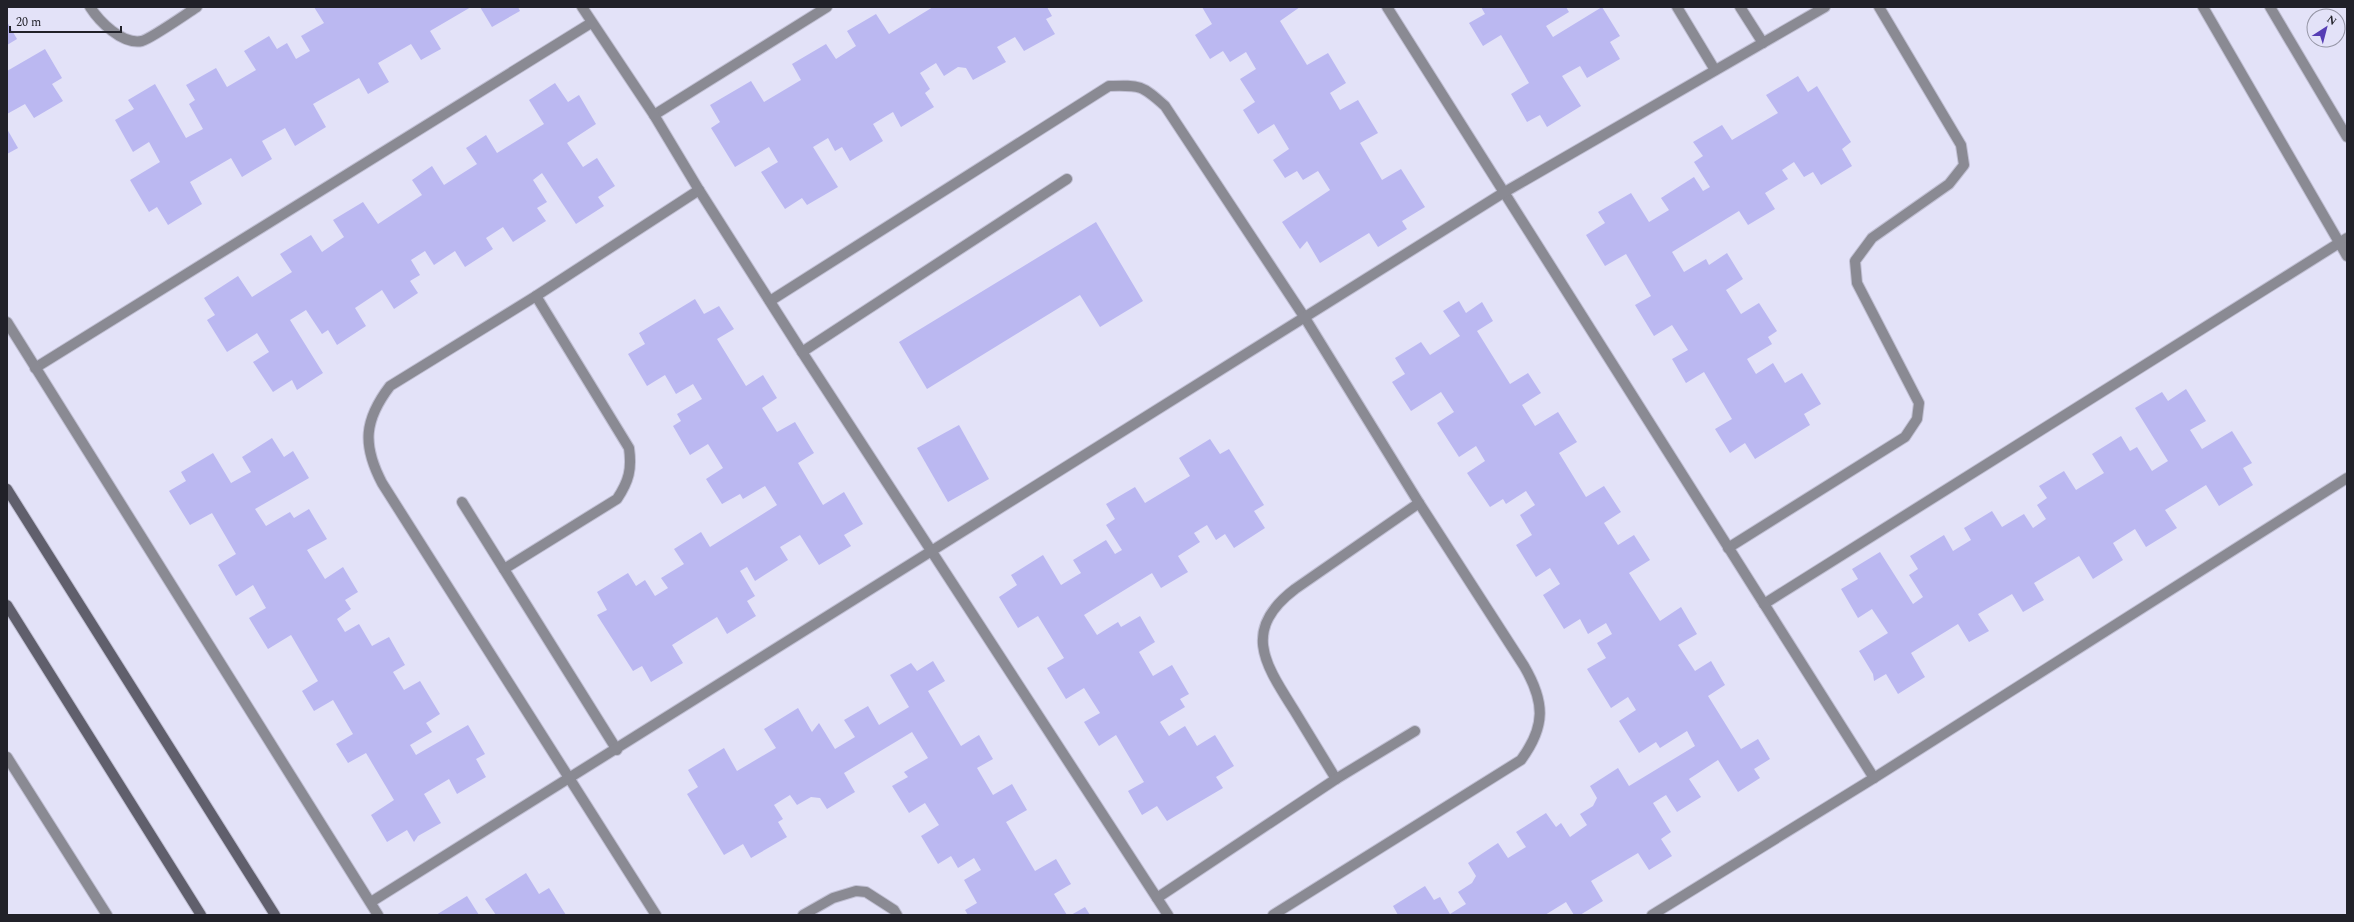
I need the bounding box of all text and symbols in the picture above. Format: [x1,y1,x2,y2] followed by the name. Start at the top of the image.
[10,8,121,34] scale bar
[2306,8,2346,48] north arrow
[2323,11,2340,30] text: N
[16,13,41,32] text: 20 m

